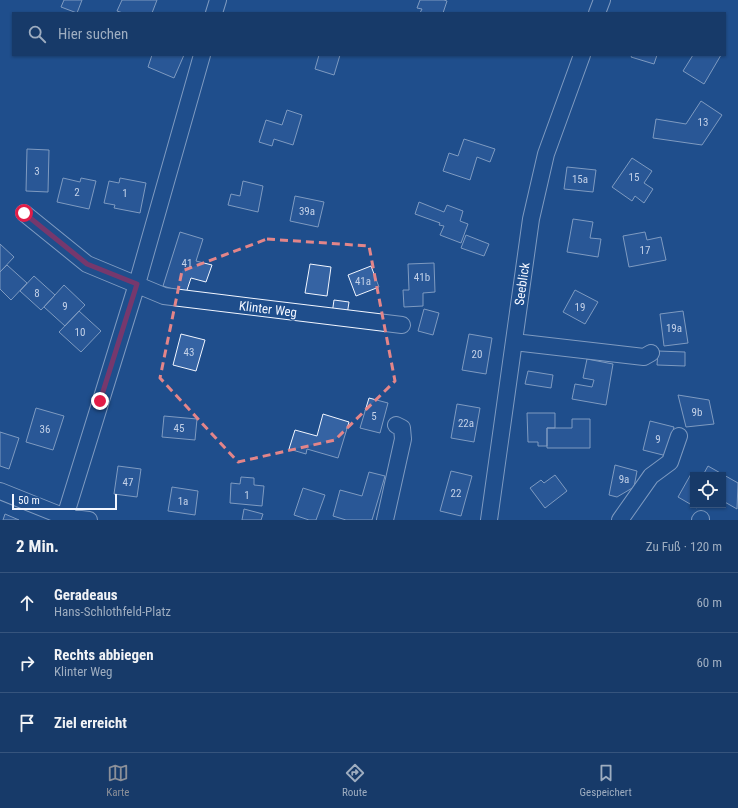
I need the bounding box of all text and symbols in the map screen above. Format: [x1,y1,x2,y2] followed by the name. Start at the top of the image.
[12,12,726,56] search box
[26,23,48,45] icon: search
[58,25,128,43] text: Hier suchen
[698,116,708,129] house number: 13
[34,165,40,178] house number: 3
[629,171,639,184] house number: 15
[572,173,588,186] house number: 15a
[74,186,80,199] house number: 2
[122,187,128,200] house number: 1
[15,204,33,222] route start
[299,205,315,218] house number: 39a
[640,244,650,257] house number: 17
[182,257,192,270] house number: 41
[512,261,532,306] street label: Seeblick
[414,271,430,284] house number: 41b
[355,275,371,288] house number: 41a
[34,287,40,300] house number: 8
[238,298,298,320] street label: Klinter Weg
[62,300,68,313] house number: 9
[575,301,585,314] house number: 19
[666,322,682,335] house number: 19a
[75,326,85,339] house number: 10
[184,346,194,359] house number: 43
[472,348,482,361] house number: 20
[91,392,109,410] route end
[692,406,702,419] house number: 9b
[371,410,377,423] house number: 5
[458,417,474,430] house number: 22a
[174,422,184,435] house number: 45
[40,423,50,436] house number: 36
[655,433,661,446] house number: 9
[690,472,726,508] map controls
[690,472,726,508] button: locate
[619,473,629,486] house number: 9a
[123,476,133,489] house number: 47
[451,487,461,500] house number: 22
[244,489,250,502] house number: 1
[12,492,117,511] scale bar
[18,494,40,507] text: 50 m
[178,495,188,508] house number: 1a
[16,536,59,556] text: 2 Min.
[646,539,722,554] text: Zu Fuß · 120 m
[54,586,118,604] text: Geradeaus
[16,592,38,614] icon: ahead
[696,595,722,610] text: 60 m
[54,604,171,619] text: Hans-Schlothfeld-Platz
[54,646,154,664] text: Rechts abbiegen
[16,652,38,674] icon: right
[696,655,722,670] text: 60 m
[54,664,112,679] text: Klinter Weg
[16,712,38,734] icon: arrive
[54,714,127,732] text: Ziel erreicht
[106,762,130,799] tab: Karte
[342,762,367,799] tab: Route
[580,762,632,799] tab: Gespeichert

